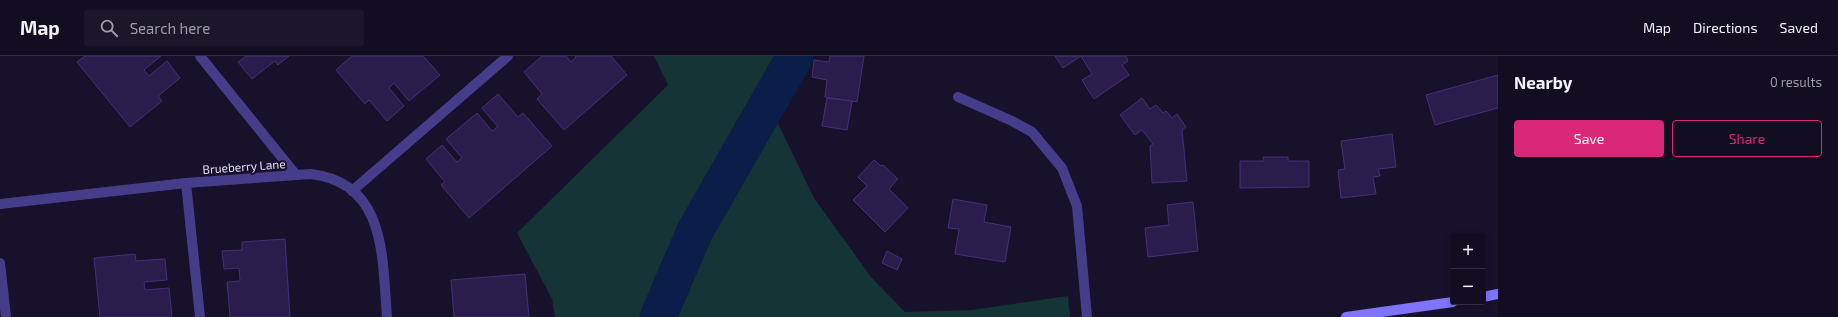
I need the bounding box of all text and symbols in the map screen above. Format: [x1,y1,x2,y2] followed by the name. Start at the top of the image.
[84,10,364,46] search box
[20,16,60,39] text: Map
[98,17,120,39] icon: search
[130,19,210,37] text: Search here
[1643,19,1671,36] text: Map
[1693,19,1758,36] text: Directions
[1780,19,1818,36] text: Saved
[1514,72,1572,92] text: Nearby
[1770,74,1822,90] text: 0 results
[1514,120,1664,157] button: Save
[1672,120,1822,157] button: Share
[202,156,286,176] street label: Brueberry Lane
[1450,233,1486,305] map controls
[1450,233,1486,269] button: +
[1450,269,1486,305] button: −

